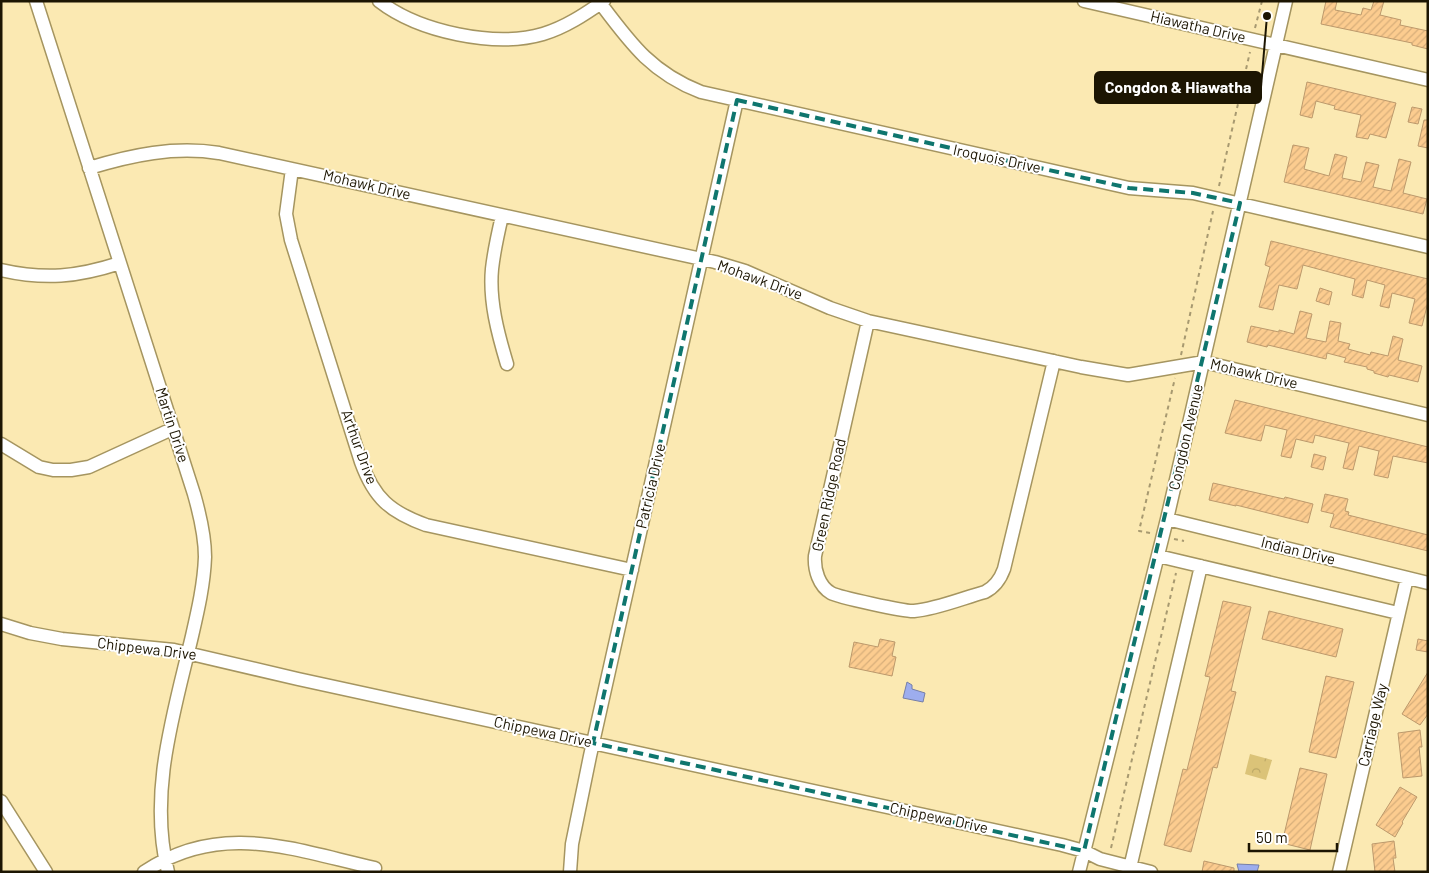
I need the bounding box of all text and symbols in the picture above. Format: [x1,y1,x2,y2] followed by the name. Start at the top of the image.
[1149,6,1248,46] street label: Hiawatha Drive
[1095,72,1261,103] callout: Congdon & Hiawatha
[1105,77,1251,96] text: Congdon & Hiawatha
[952,140,1043,176] street label: Iroquois Drive
[322,165,413,203] street label: Mohawk Drive
[715,255,805,303] street label: Mohawk Drive
[1209,354,1300,392] street label: Mohawk Drive
[1164,382,1206,492] street label: Congdon Avenue
[152,385,194,464] street label: Martin Drive
[338,407,382,487] street label: Arthur Drive
[807,437,849,553] street label: Green Ridge Road
[631,441,669,530] street label: Patricia Drive
[1259,532,1337,568] street label: Indian Drive
[96,633,198,663] street label: Chippewa Drive
[1354,681,1390,768] street label: Carriage Way
[492,712,594,750] street label: Chippewa Drive
[888,798,990,836] street label: Chippewa Drive
[1249,820,1336,852] scale bar
[1256,828,1288,846] text: 50 m

